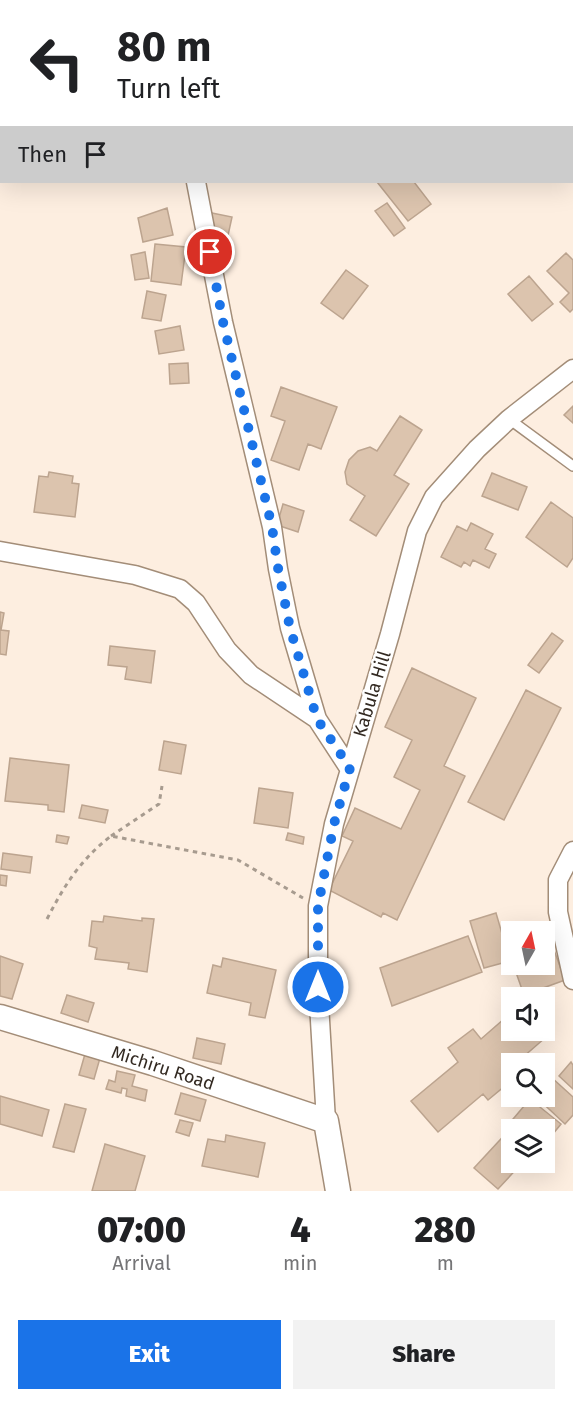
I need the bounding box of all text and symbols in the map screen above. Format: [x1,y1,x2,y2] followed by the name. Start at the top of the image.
[117,22,211,72] text: 80 m
[18,24,96,102] icon: left
[117,73,220,105] text: Turn left
[79,138,112,171] icon: arrive
[18,141,67,168] text: Then
[184,226,235,277] pin
[193,235,226,268] icon: arrive
[348,648,396,740] street label: Kabula Hill
[501,921,555,975] north arrow
[501,921,555,1173] map controls
[286,955,350,1019] position arrow
[501,987,555,1041] button: sound
[109,1041,217,1095] street label: Michiru Road
[501,1053,555,1107] button: search
[501,1119,555,1173] button: layers
[97,1208,186,1252] text: 07:00
[290,1208,311,1252] text: 4
[415,1208,476,1252] text: 280
[112,1251,171,1275] text: Arrival
[283,1251,318,1275] text: min
[437,1251,454,1275] text: m
[18,1320,281,1389] button: Exit
[293,1320,555,1389] button: Share

